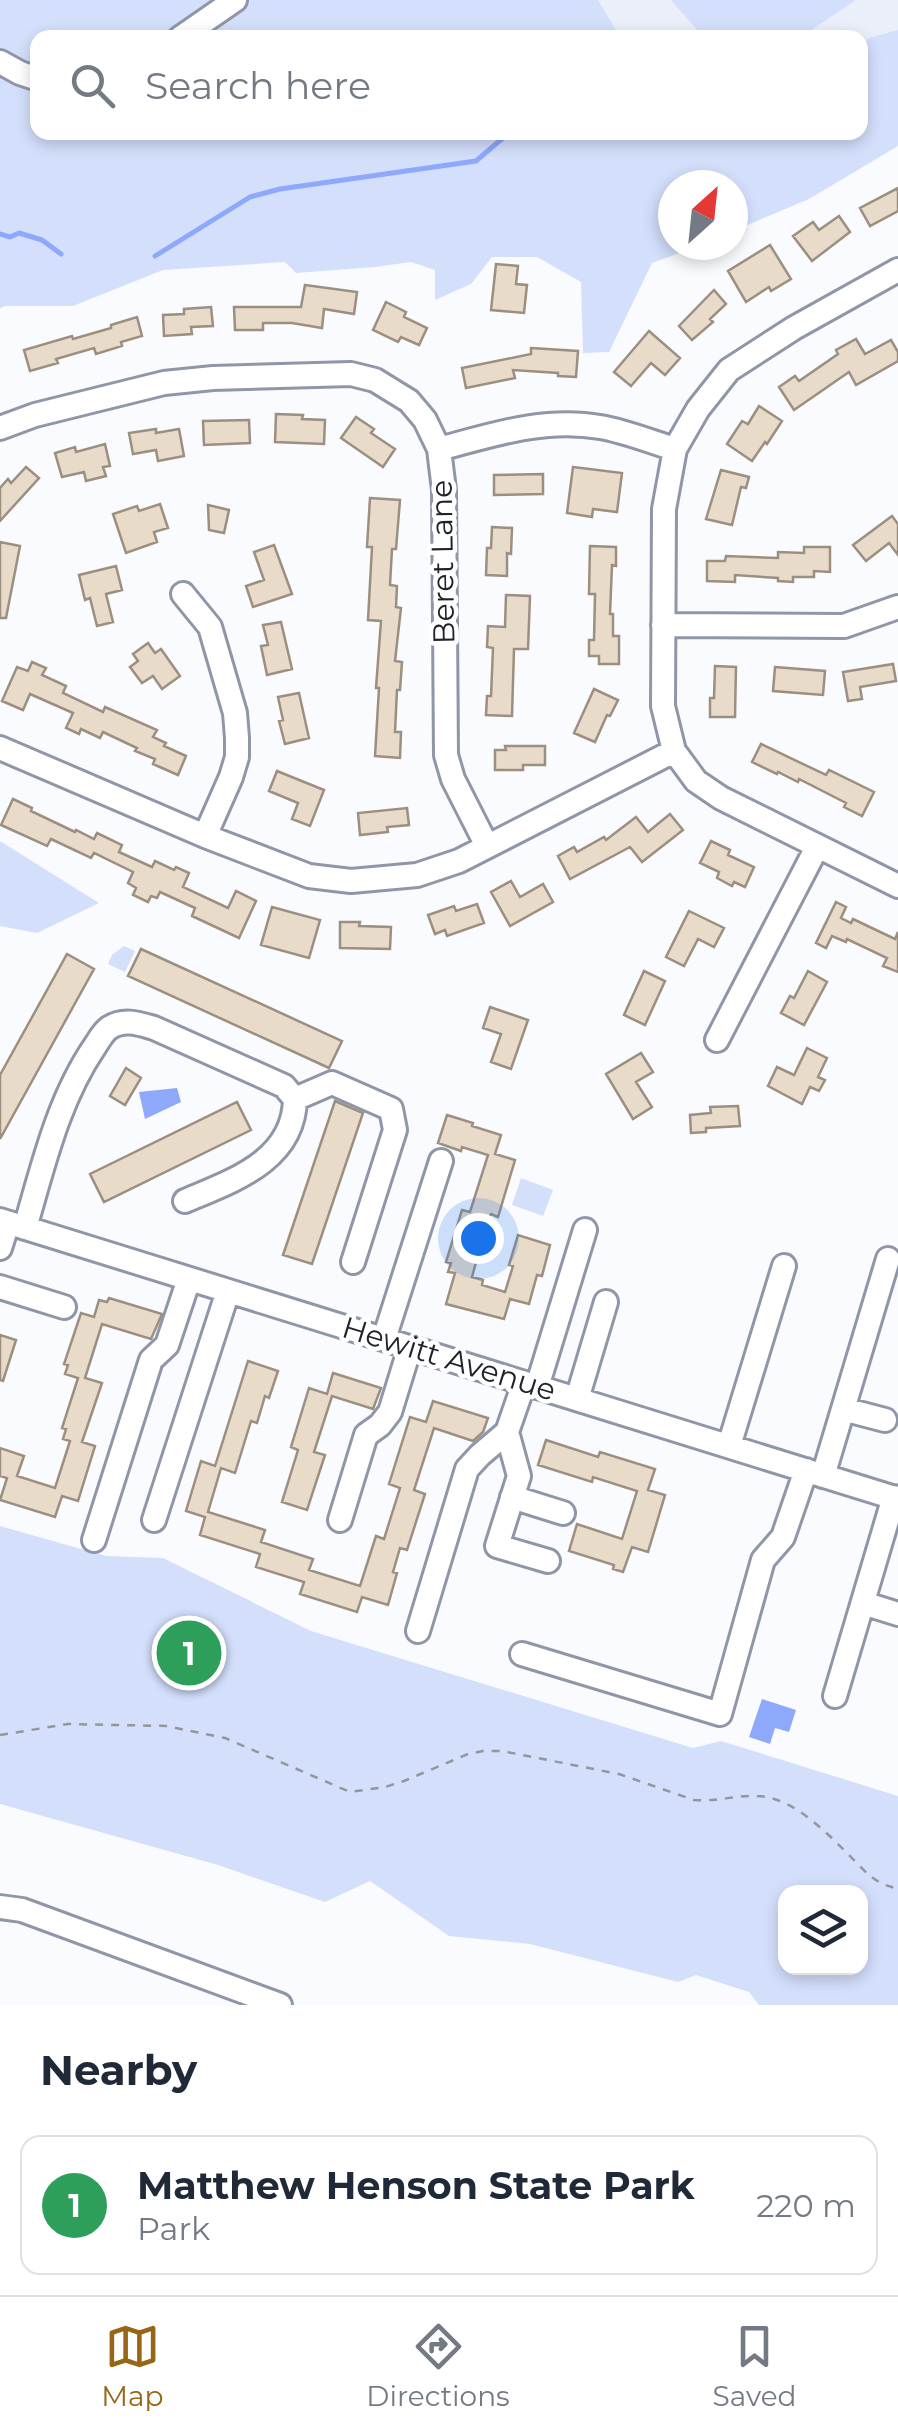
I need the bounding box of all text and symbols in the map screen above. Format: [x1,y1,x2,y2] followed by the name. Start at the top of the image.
[30,30,868,140] search box
[65,58,120,113] icon: search
[145,62,371,109] text: Search here
[658,170,748,260] north arrow
[423,480,462,644] street label: Beret Lane
[453,1213,504,1264] your location
[338,1308,560,1409] street label: Hewitt Avenue
[156,1616,222,1690] pin: 1
[778,1885,868,1975] map controls
[778,1885,868,1975] button: layers
[40,2044,197,2096] text: Nearby
[137,2162,695,2209] text: Matthew Henson State Park
[68,2186,81,2225] text: 1
[756,2186,856,2225] text: 220 m
[137,2209,210,2248] text: Park
[101,2319,164,2413] tab: Map
[366,2319,510,2413] tab: Directions
[712,2319,797,2413] tab: Saved

